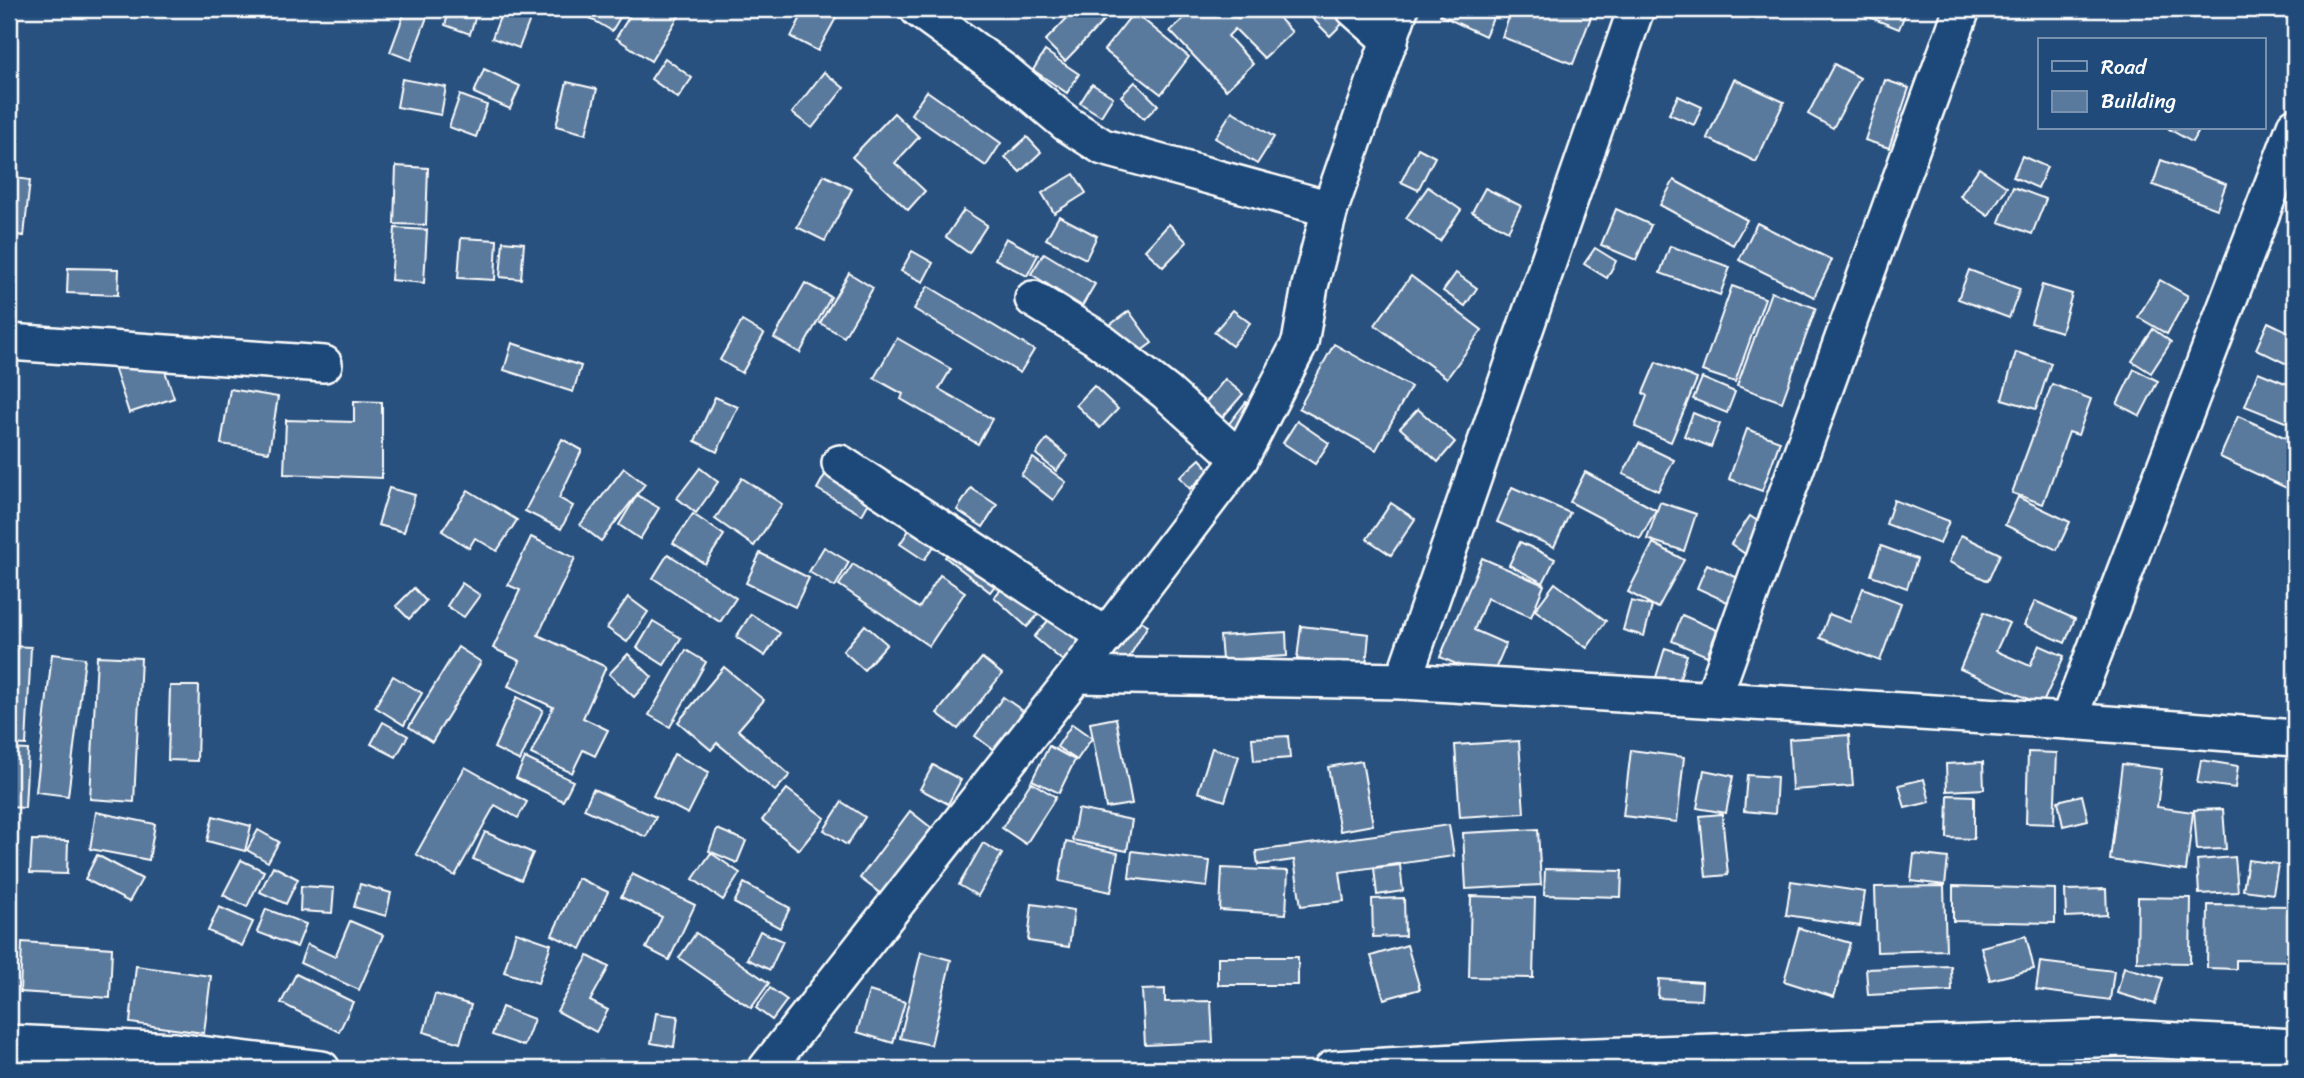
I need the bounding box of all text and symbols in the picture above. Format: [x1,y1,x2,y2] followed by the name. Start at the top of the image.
[2038,38,2266,130] legend
[2101,48,2148,86] text: Road
[2101,82,2177,120] text: Building

